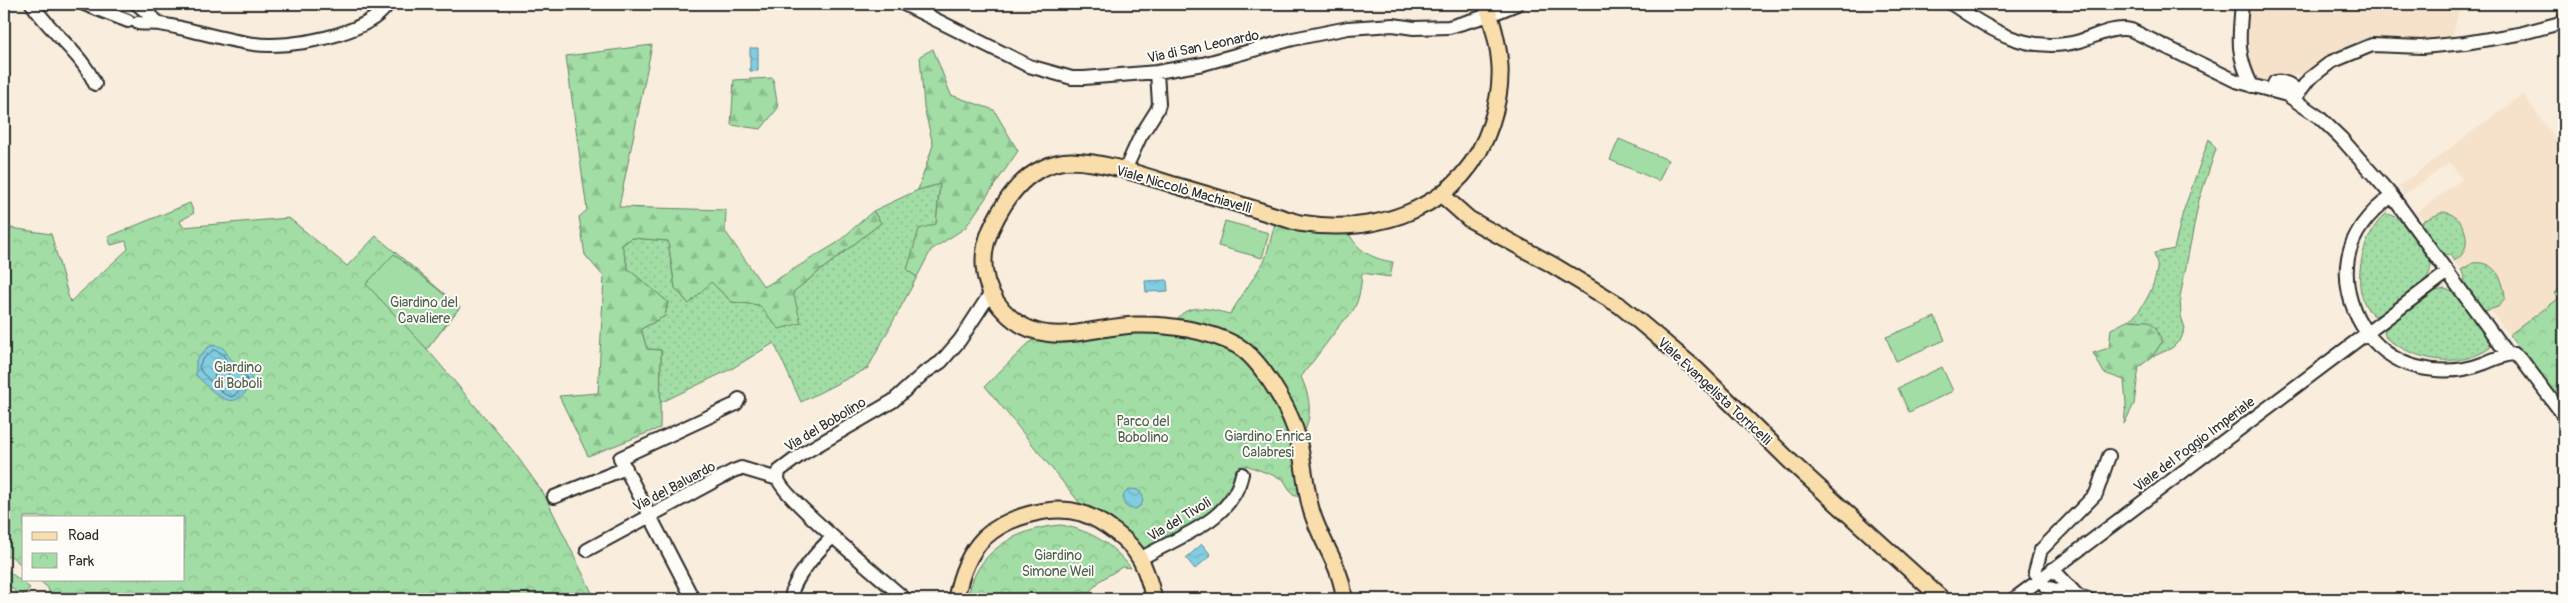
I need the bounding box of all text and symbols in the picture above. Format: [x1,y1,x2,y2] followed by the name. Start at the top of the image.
[1146,26,1261,67] street label: Via di San Leonardo
[1114,162,1254,217] street label: Viale Niccolò Machiavelli
[390,294,458,327] park label: Giardino del Cavaliere
[1654,334,1776,449] street label: Viale Evangelista Torricelli
[214,359,263,392] park label: Giardino di Boboli
[781,393,869,455] street label: Via del Bobolino
[2130,393,2258,496] street label: Viale del Poggio Imperiale
[1116,413,1170,446] park label: Parco del Bobolino
[1224,428,1312,461] park label: Giardino Enrica Calabresi
[630,457,719,515] street label: Via del Baluardo
[1144,494,1215,545] street label: Via del Tivoli
[22,516,185,580] legend
[68,526,99,545] text: Road
[1022,547,1094,580] park label: Giardino Simone Weil
[68,552,95,571] text: Park

